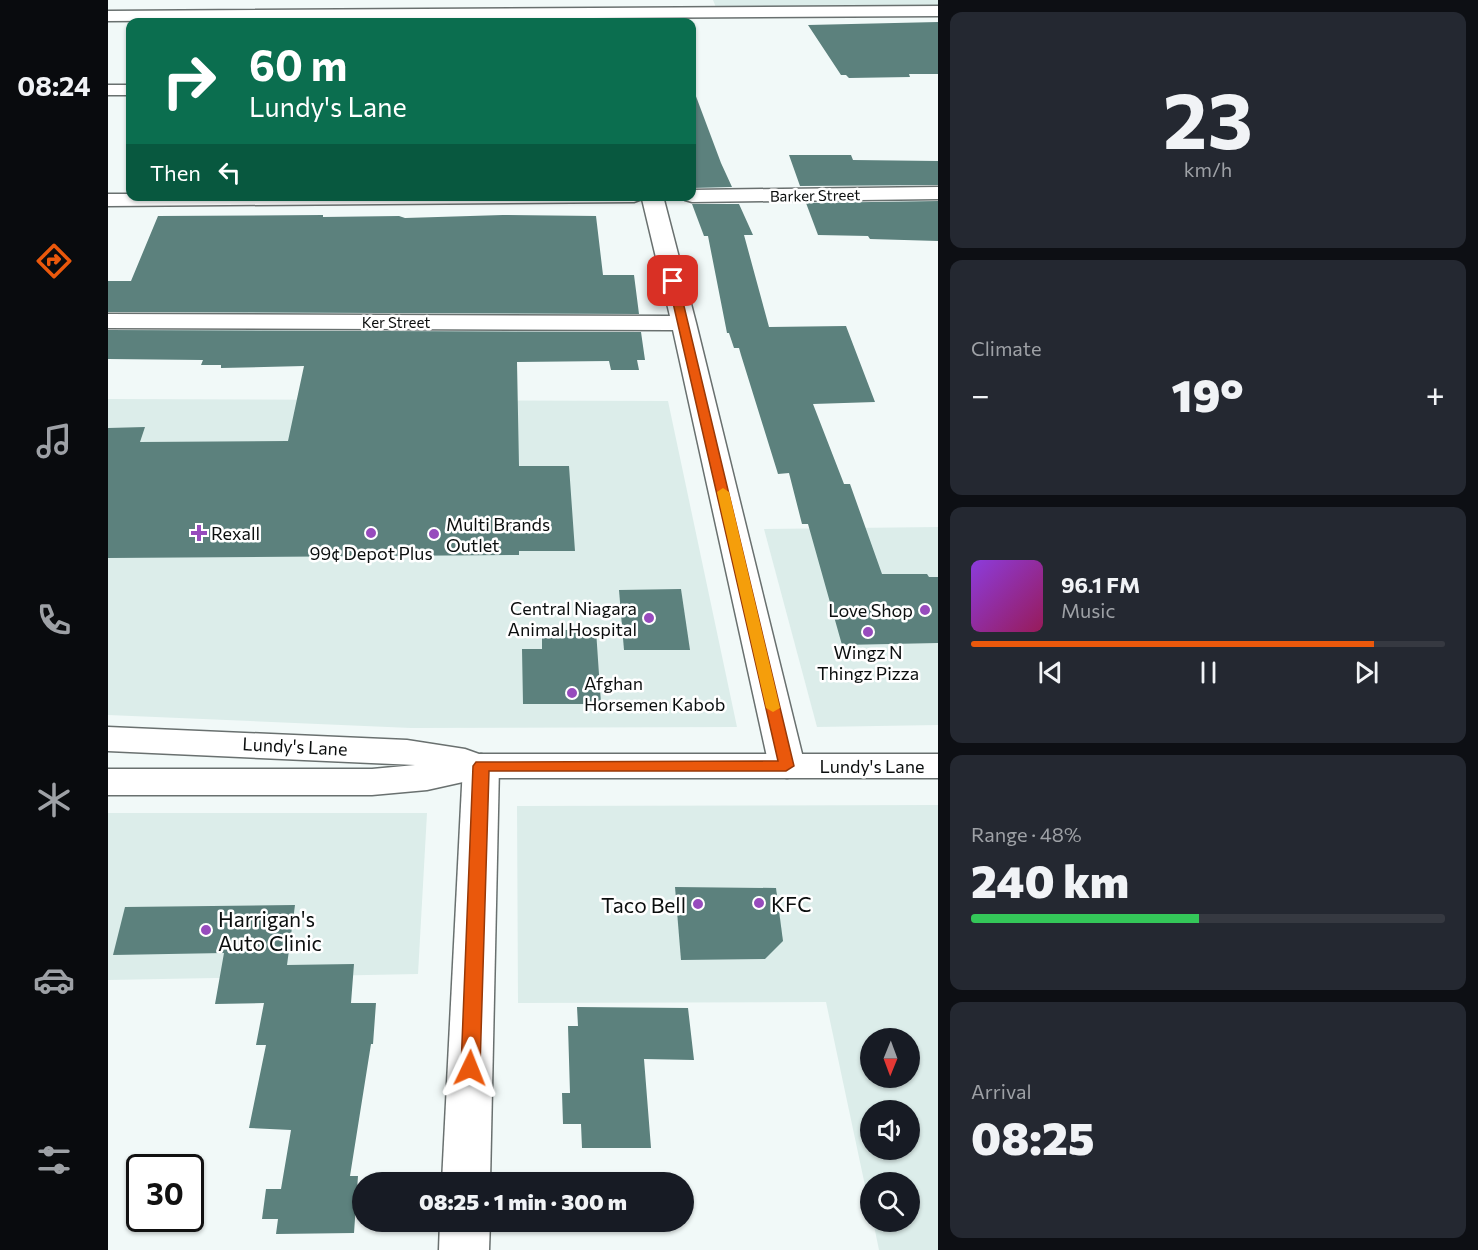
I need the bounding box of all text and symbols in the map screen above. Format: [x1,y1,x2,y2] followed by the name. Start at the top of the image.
[249,38,348,90] text: 60 m
[150,42,228,120] icon: right
[17,69,91,102] text: 08:24
[1163,70,1253,165] text: 23
[249,90,407,123] text: Lundy's Lane
[213,156,246,189] icon: left
[1184,157,1232,181] text: km/h
[150,159,201,186] text: Then
[770,185,860,205] street label: Barker Street
[33,240,75,282] icon: directions
[647,255,698,306] pin
[656,264,689,297] icon: arrive
[362,313,430,331] street label: Ker Street
[971,336,1041,360] text: Climate
[1172,366,1244,421] text: 19°
[971,373,990,414] text: −
[1426,373,1445,414] text: +
[33,420,75,462] icon: music
[446,513,550,556] place label: Multi Brands Outlet
[211,522,260,544] place label: Rexall
[192,526,206,540] marker: Rexall
[364,526,378,540] marker: 99¢ Depot Plus
[427,527,441,541] marker: Multi Brands Outlet
[309,542,433,564] place label: 99¢ Depot Plus
[1061,571,1140,598] text: 96.1 FM
[508,597,637,640] place label: Central Niagara Animal Hospital
[1061,598,1115,622] text: Music
[33,599,75,641] icon: phone
[828,599,913,621] place label: Love Shop
[918,603,932,617] marker: Love Shop
[642,611,656,625] marker: Central Niagara Animal Hospital
[861,625,875,639] marker: Wingz N Thingz Pizza
[817,641,919,684] place label: Wingz N Thingz Pizza
[1034,656,1067,689] icon: previous
[1192,656,1225,689] icon: pause
[1350,656,1383,689] icon: next
[584,672,725,715] place label: Afghan Horsemen Kabob
[565,686,579,700] marker: Afghan Horsemen Kabob
[242,732,348,760] street label: Lundy's Lane
[819,755,925,777] street label: Lundy's Lane
[33,779,75,821] icon: climate
[971,822,1082,846] text: Range · 48%
[971,852,1129,907] text: 240 km
[771,891,812,916] place label: KFC
[601,892,686,917] place label: Taco Bell
[752,896,766,910] marker: KFC
[691,897,705,911] marker: Taco Bell
[218,906,322,955] place label: Harrigan's Auto Clinic
[199,923,213,937] marker: Harrigan's Auto Clinic
[33,959,75,1001] icon: car
[860,1028,920,1088] north arrow
[860,1028,920,1232] map controls
[438,1036,502,1100] position arrow
[971,1079,1032,1103] text: Arrival
[860,1100,920,1160] button: sound
[971,1109,1094,1164] text: 08:25
[33,1139,75,1181] icon: filters
[126,1154,204,1232] speed limit sign: 30
[860,1172,920,1232] button: search
[419,1188,627,1215] text: 08:25 · 1 min · 300 m

